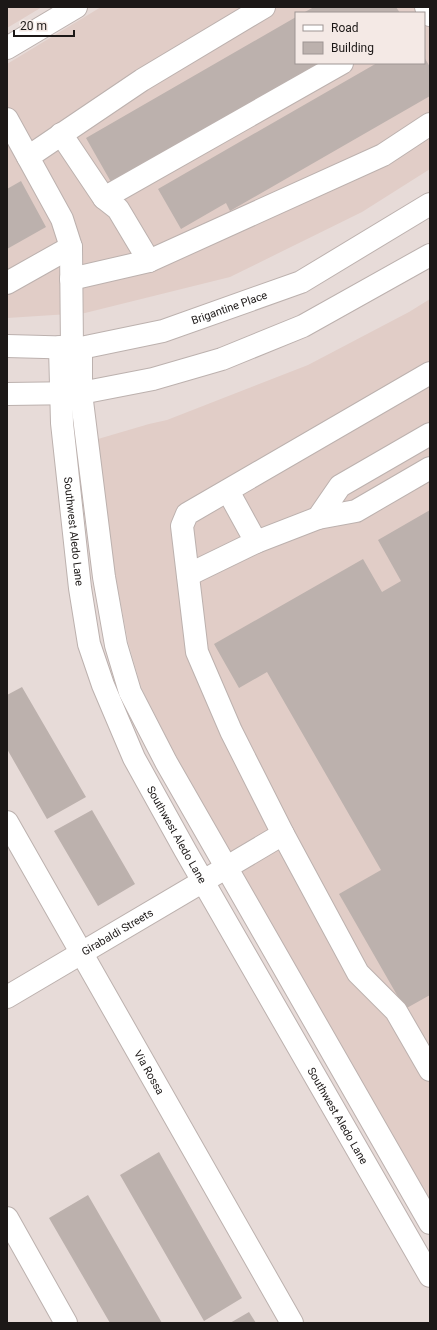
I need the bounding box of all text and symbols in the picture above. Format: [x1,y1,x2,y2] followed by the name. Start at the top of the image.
[14,12,74,38] scale bar
[295,12,425,64] legend
[20,19,47,33] text: 20 m
[331,21,359,35] text: Road
[331,41,374,55] text: Building
[190,288,269,327] street label: Brigantine Place
[61,476,86,587] street label: Southwest Aledo Lane
[144,784,209,886] street label: Southwest Aledo Lane
[79,906,156,959] street label: Girabaldi Streets
[131,1048,167,1097] street label: Via Rossa
[304,1065,370,1167] street label: Southwest Aledo Lane

